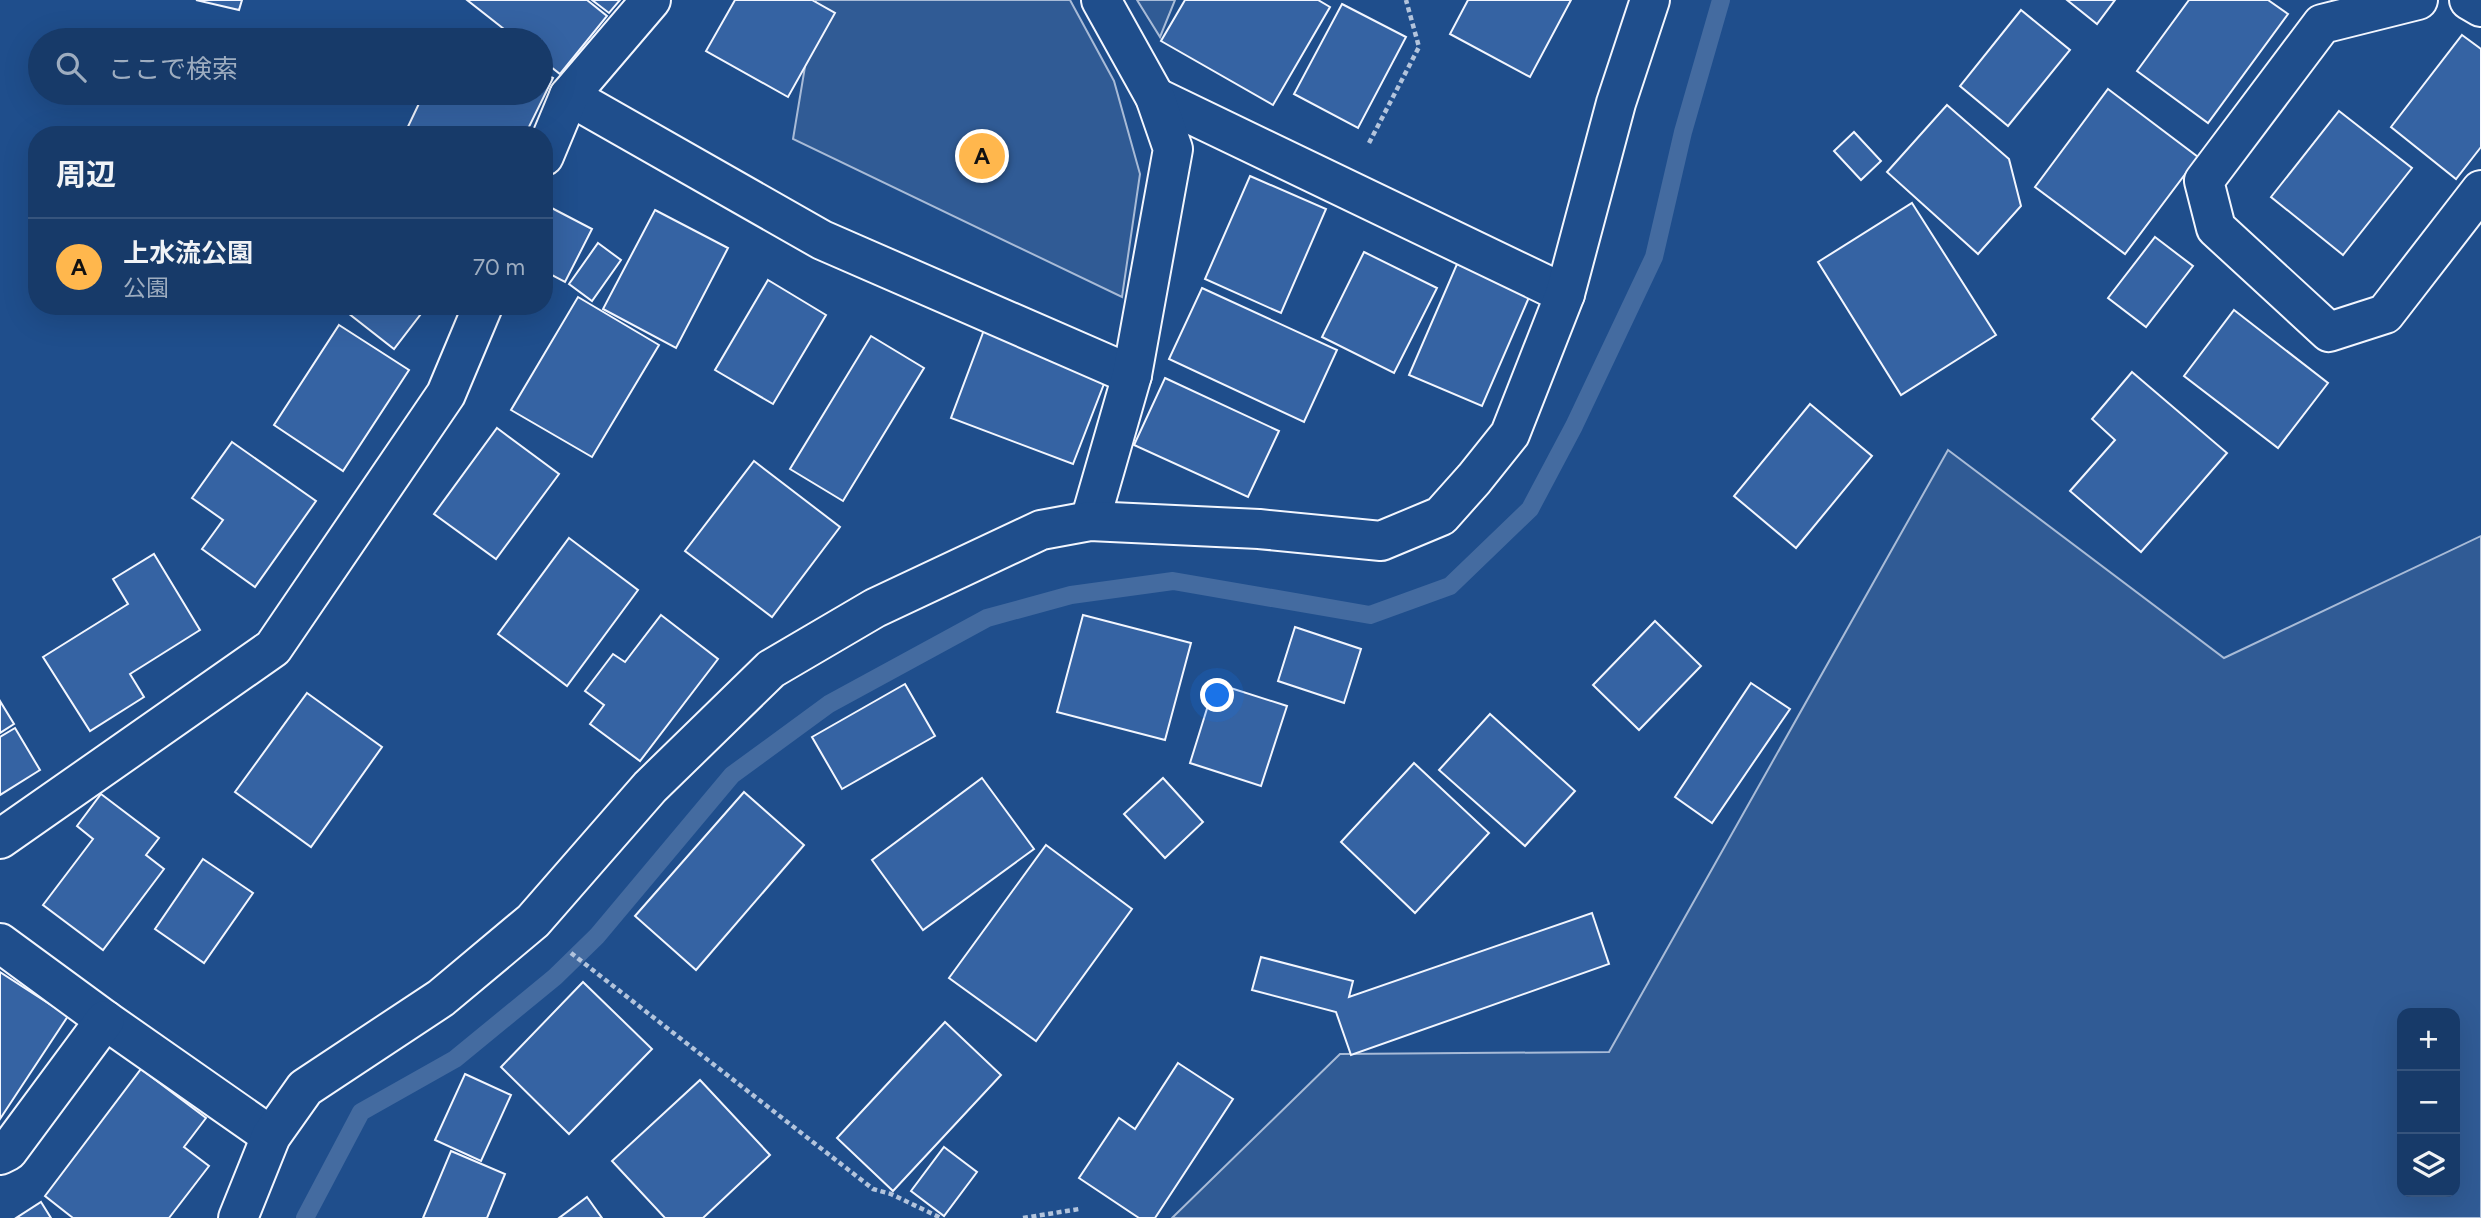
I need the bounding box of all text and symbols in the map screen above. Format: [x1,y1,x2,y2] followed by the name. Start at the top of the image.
[28,28,553,105] search box
[52,48,90,86] icon: search
[108,53,238,85] text: ここで検索
[959,130,1005,182] pin: A
[56,156,116,193] text: 周辺
[123,237,253,269] text: 上水流公園
[71,253,87,281] text: A
[473,253,525,281] text: 70 m
[123,274,169,302] text: 公園
[1200,678,1234,712] your location
[2397,1008,2460,1197] map controls
[2397,1008,2460,1071] button: +
[2397,1071,2460,1134] button: −
[2397,1134,2460,1197] button: layers

